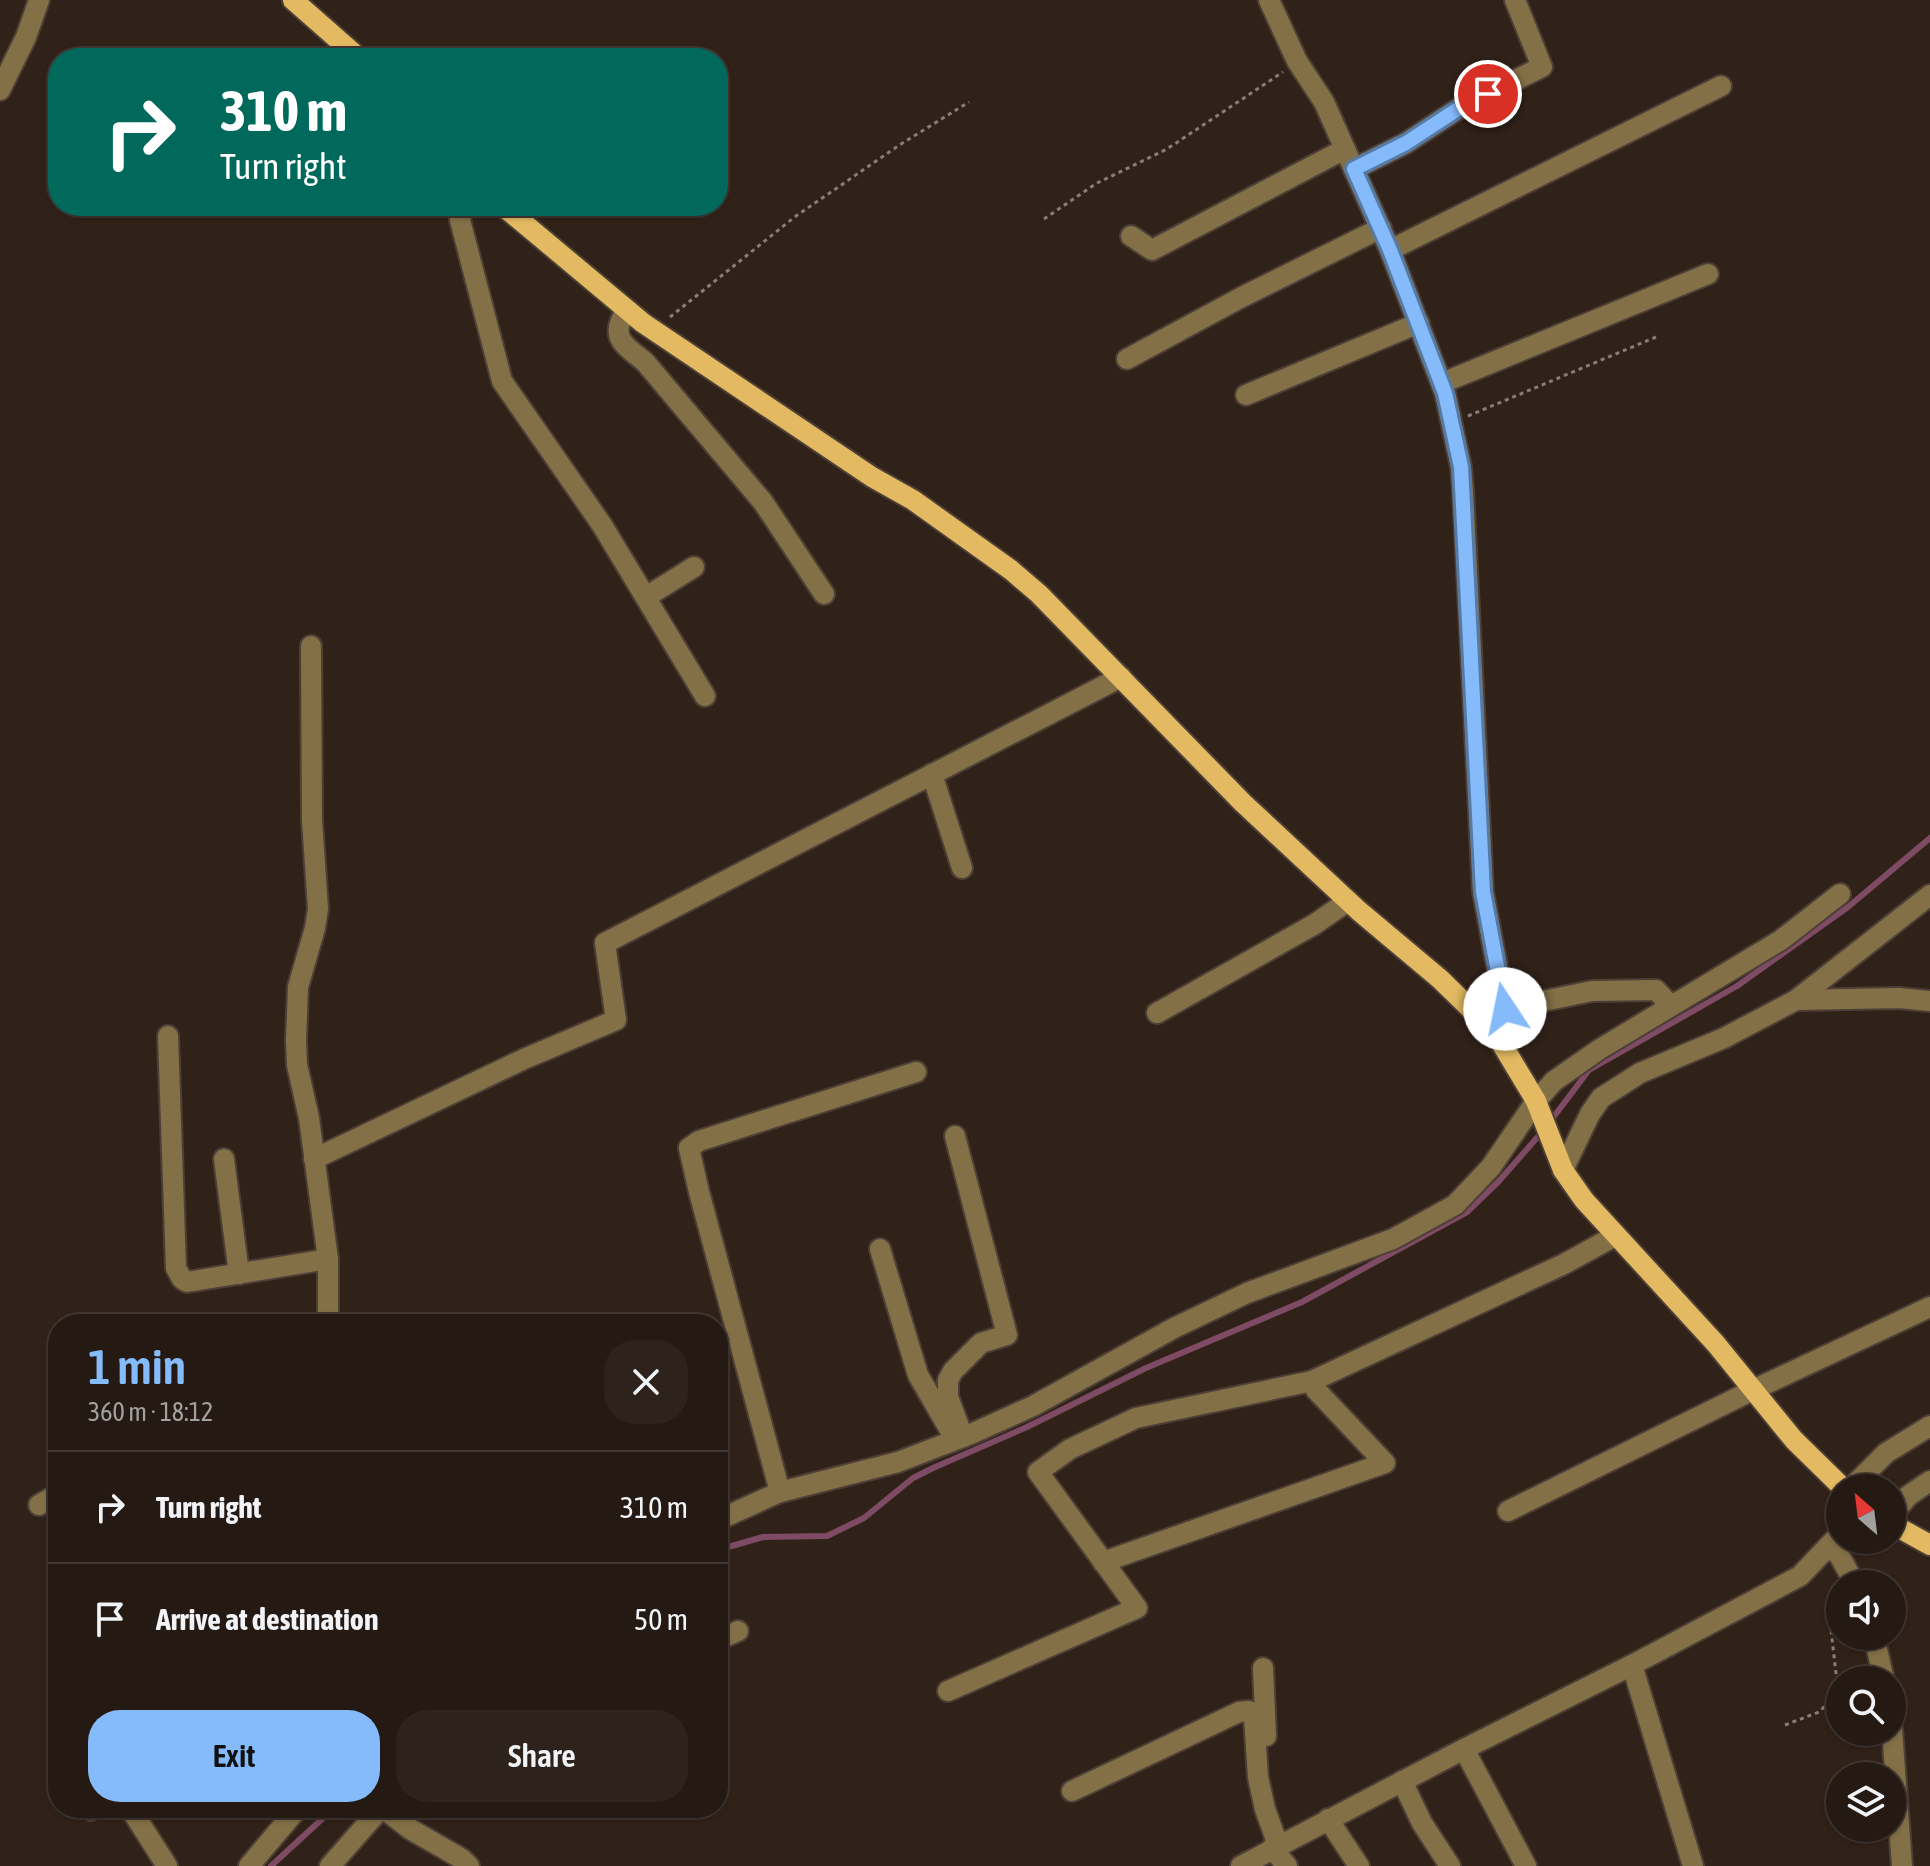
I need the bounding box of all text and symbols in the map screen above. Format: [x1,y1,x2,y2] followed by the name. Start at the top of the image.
[1454,60,1522,128] pin
[1466,72,1510,116] icon: arrive
[220,79,347,143] text: 310 m
[88,80,192,184] icon: right
[220,145,347,187] text: Turn right
[1463,967,1547,1051] position arrow
[88,1339,186,1394] text: 1 min
[604,1340,688,1424] button: close
[88,1397,213,1427] text: 360 m · 18:12
[1826,1474,1906,1554] north arrow
[1826,1474,1906,1842] map controls
[88,1485,132,1529] icon: right
[156,1490,262,1524] text: Turn right
[620,1490,688,1524] text: 310 m
[1826,1570,1906,1650] button: sound
[88,1597,132,1641] icon: arrive
[156,1602,378,1636] text: Arrive at destination
[634,1602,688,1636] text: 50 m
[1826,1666,1906,1746] button: search
[88,1710,380,1802] button: Exit
[396,1710,688,1802] button: Share
[1826,1762,1906,1842] button: layers

